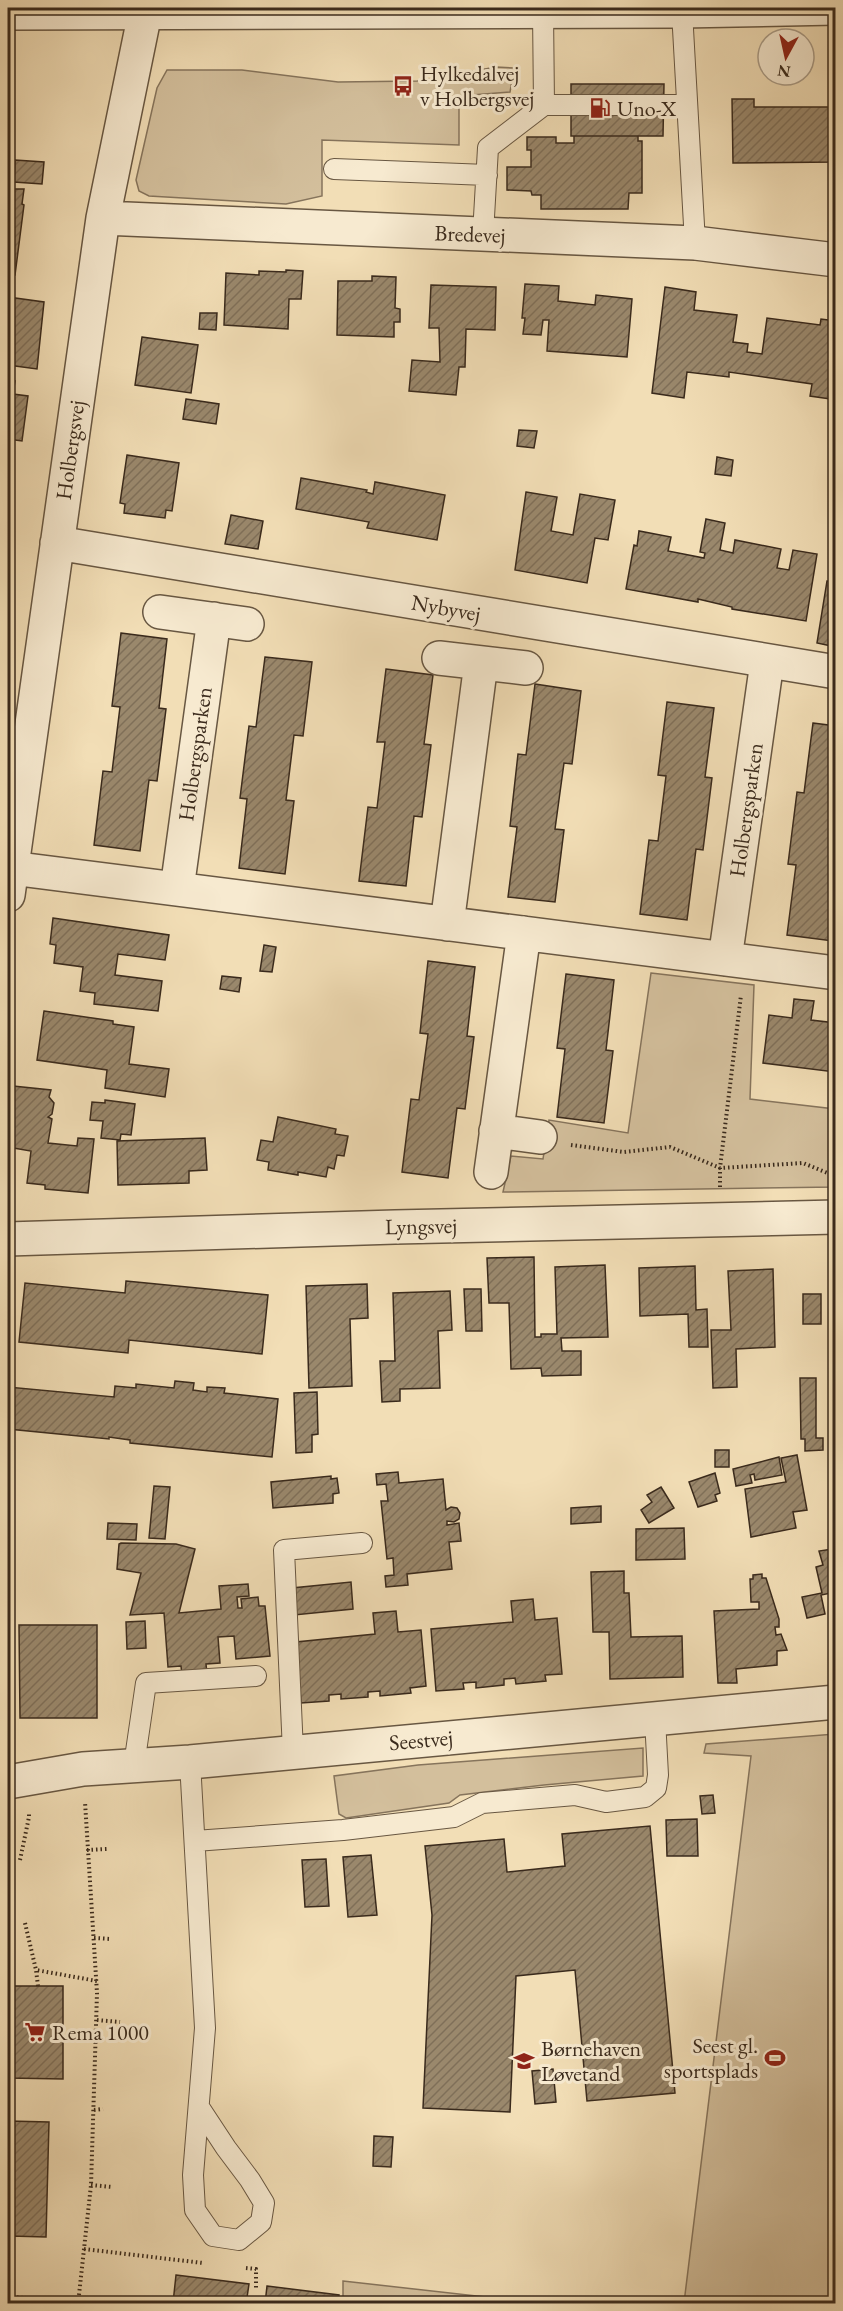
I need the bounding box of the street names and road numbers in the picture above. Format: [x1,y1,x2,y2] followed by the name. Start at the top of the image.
[434,218,506,250] street label: Bredevej
[49,398,91,502] street label: Holbergsvej
[409,588,483,628] street label: Nybyvej
[171,685,219,823] street label: Holbergsparken
[722,741,770,879] street label: Holbergsparken
[385,1211,457,1241] street label: Lyngsvej
[388,1723,454,1757] street label: Seestvej

